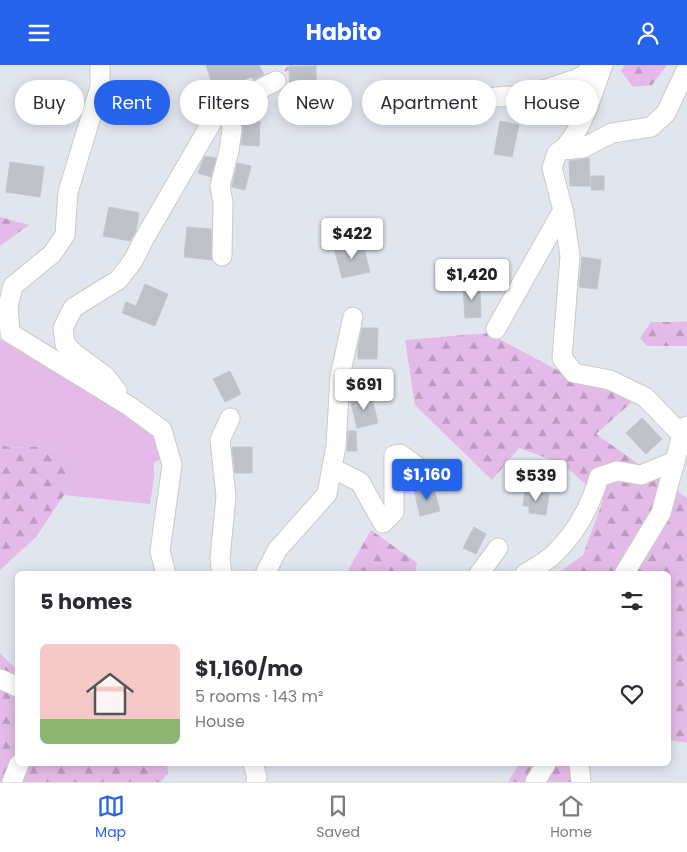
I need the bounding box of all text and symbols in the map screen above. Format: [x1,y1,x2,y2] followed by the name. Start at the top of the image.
[306,17,381,48] text: Habito
[25,19,53,47] icon: menu
[634,19,662,47] icon: person
[15,80,84,125] chip: Buy
[94,80,170,125] chip: Rent
[180,80,268,125] chip: Filters
[278,80,352,125] chip: New
[362,80,496,125] chip: Apartment
[506,80,598,125] chip: House
[322,217,382,260] pin: $422
[332,222,372,245] text: $422
[431,259,513,301] pin: $1,420
[446,263,498,286] text: $1,420
[334,369,394,411] pin: $691
[346,373,382,396] text: $691
[386,459,468,501] pin: $1,160
[506,459,566,502] pin: $539
[403,463,451,486] text: $1,160
[516,464,556,487] text: $539
[40,587,133,616] text: 5 homes
[618,587,646,615] icon: filters
[195,654,303,683] text: $1,160/mo
[80,664,140,724] icon: home
[618,680,646,708] icon: heart
[195,685,323,708] text: 5 rooms · 143 m²
[195,710,245,733] text: House
[95,792,126,843] tab: Map
[316,792,360,843] tab: Saved
[550,792,592,843] tab: Home

